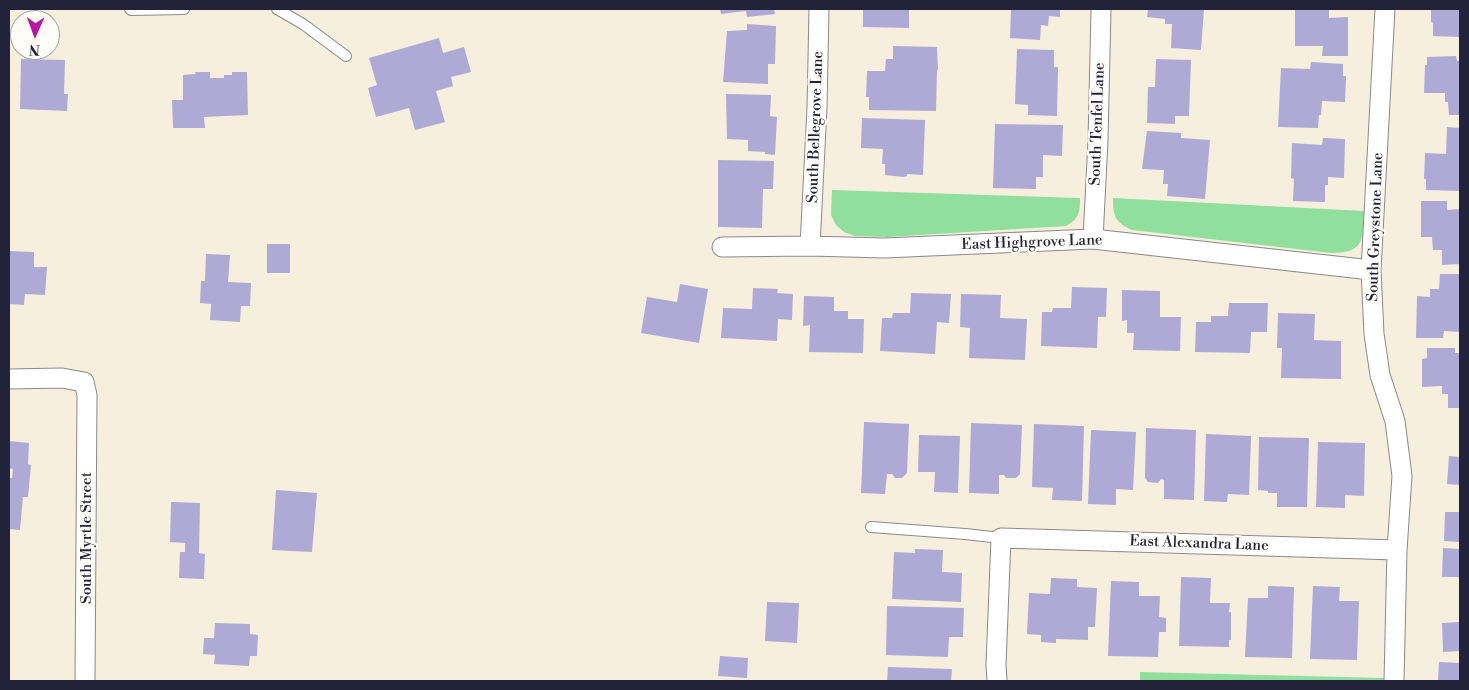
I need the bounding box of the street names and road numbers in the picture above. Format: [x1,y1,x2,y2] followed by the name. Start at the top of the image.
[804,51,828,203] street label: South Bellegrove Lane
[1087,62,1109,186] street label: South Tenfel Lane
[1364,152,1388,302] street label: South Greystone Lane
[961,232,1103,254] street label: East Highgrove Lane
[78,472,96,604] street label: South Myrtle Street
[1129,533,1269,555] street label: East Alexandra Lane

